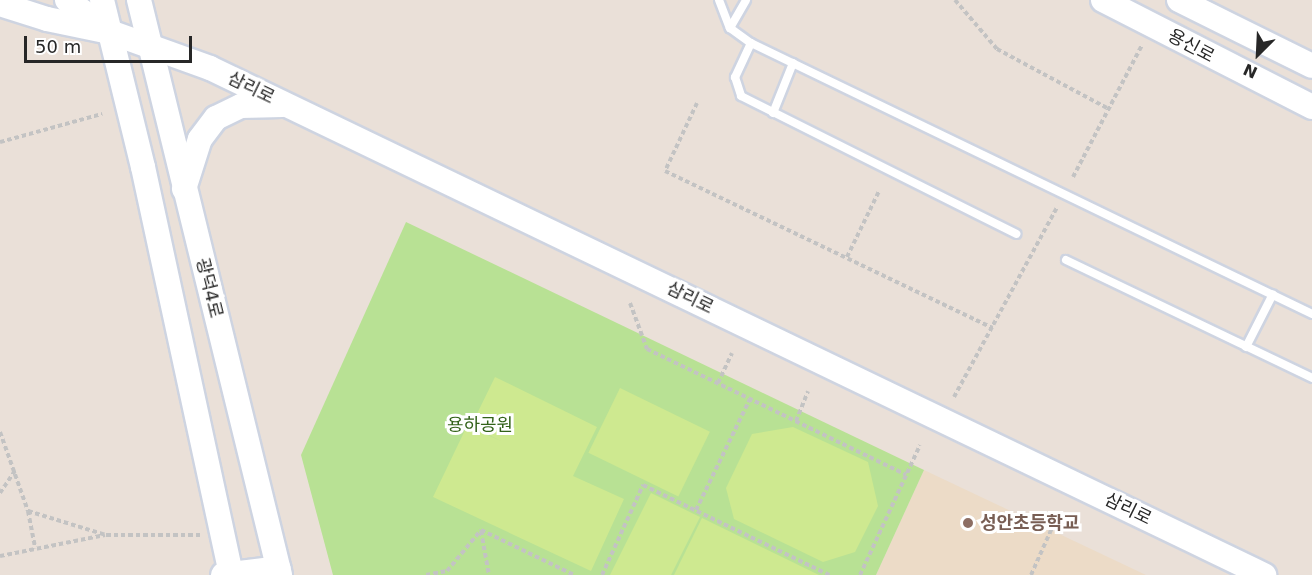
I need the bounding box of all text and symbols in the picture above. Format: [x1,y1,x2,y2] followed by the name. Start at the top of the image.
[27,24,195,62] scale bar
[1228,24,1288,84] north arrow
[1164,25,1218,67] street label: 용신로
[35,36,81,57] text: 50 m
[1241,60,1260,82] text: N
[224,67,278,109] street label: 삼리로
[191,256,227,320] street label: 광덕4로
[663,277,717,319] street label: 삼리로
[447,414,513,436] park label: 용하공원
[1101,488,1155,530] street label: 삼리로
[980,512,1079,534] place label: 성안초등학교
[961,516,975,530] marker: 성안초등학교

